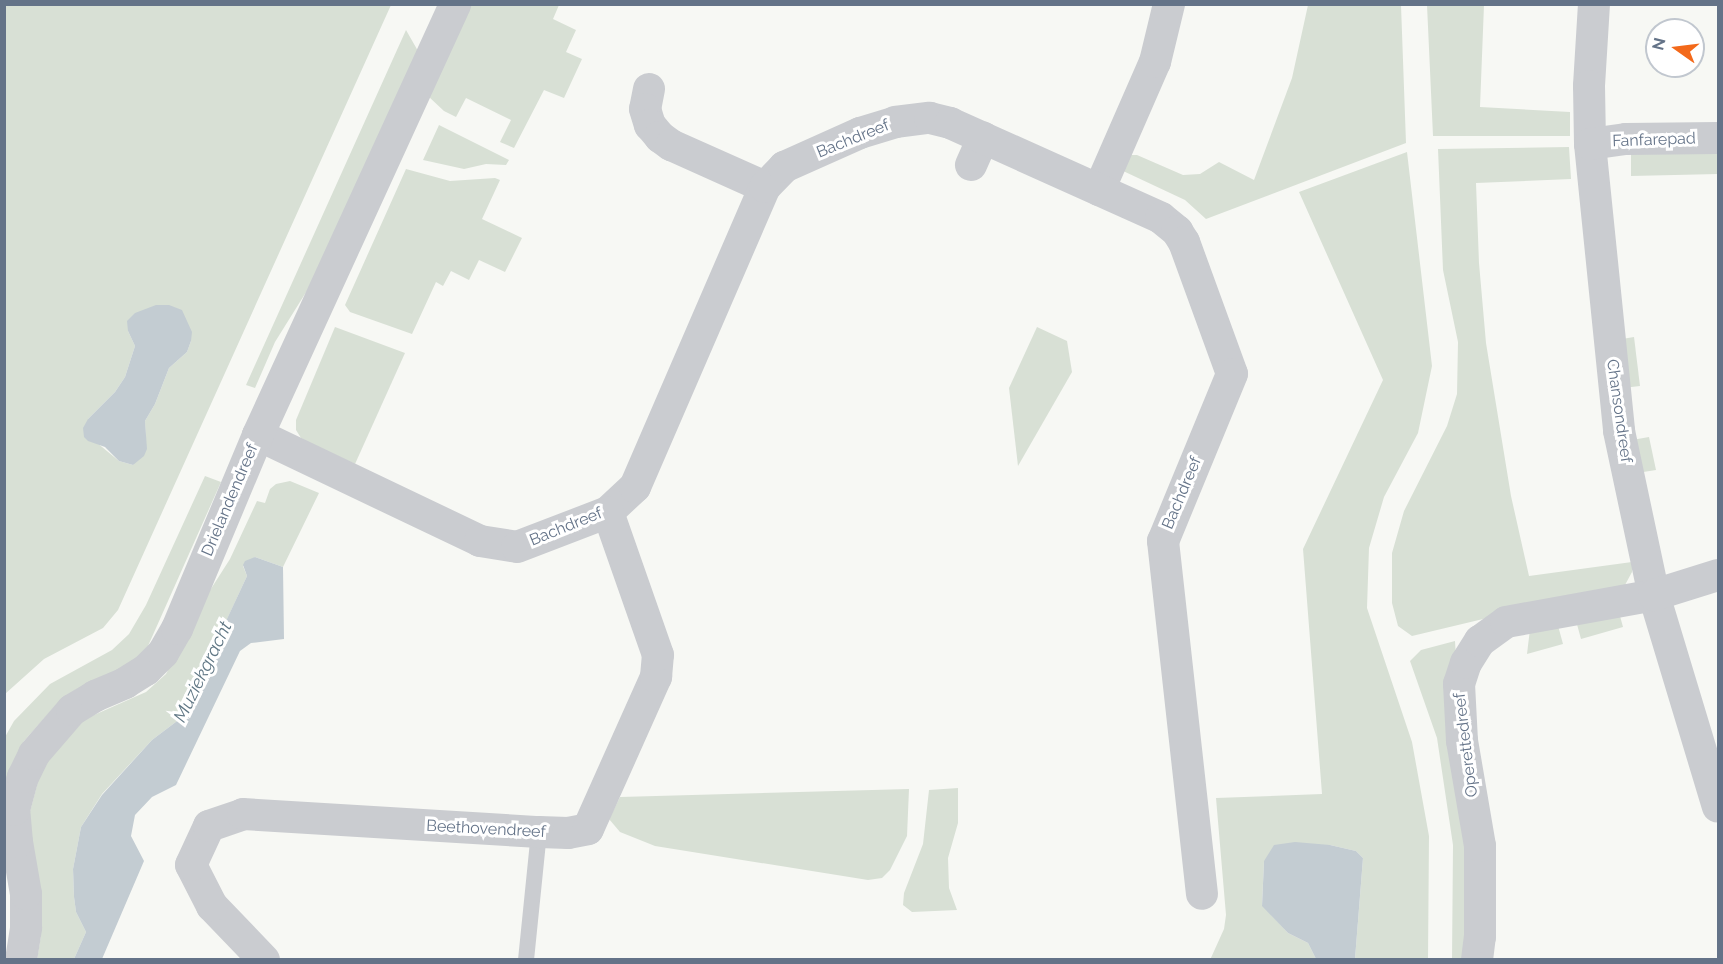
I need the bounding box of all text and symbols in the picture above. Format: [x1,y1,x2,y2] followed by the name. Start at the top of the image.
[1645,18,1705,78] north arrow
[1648,36,1670,52] text: N
[814,116,892,162] street label: Bachdreef
[1612,129,1696,151] street label: Fanfarepad
[1602,358,1636,464] street label: Chansondreef
[198,441,262,559] street label: Drielandendreef
[1158,454,1206,532] street label: Bachdreef
[527,504,605,550] street label: Bachdreef
[169,618,237,726] water label: Muziekgracht
[1450,692,1482,798] street label: Operettedreef
[426,816,546,842] street label: Beethovendreef

